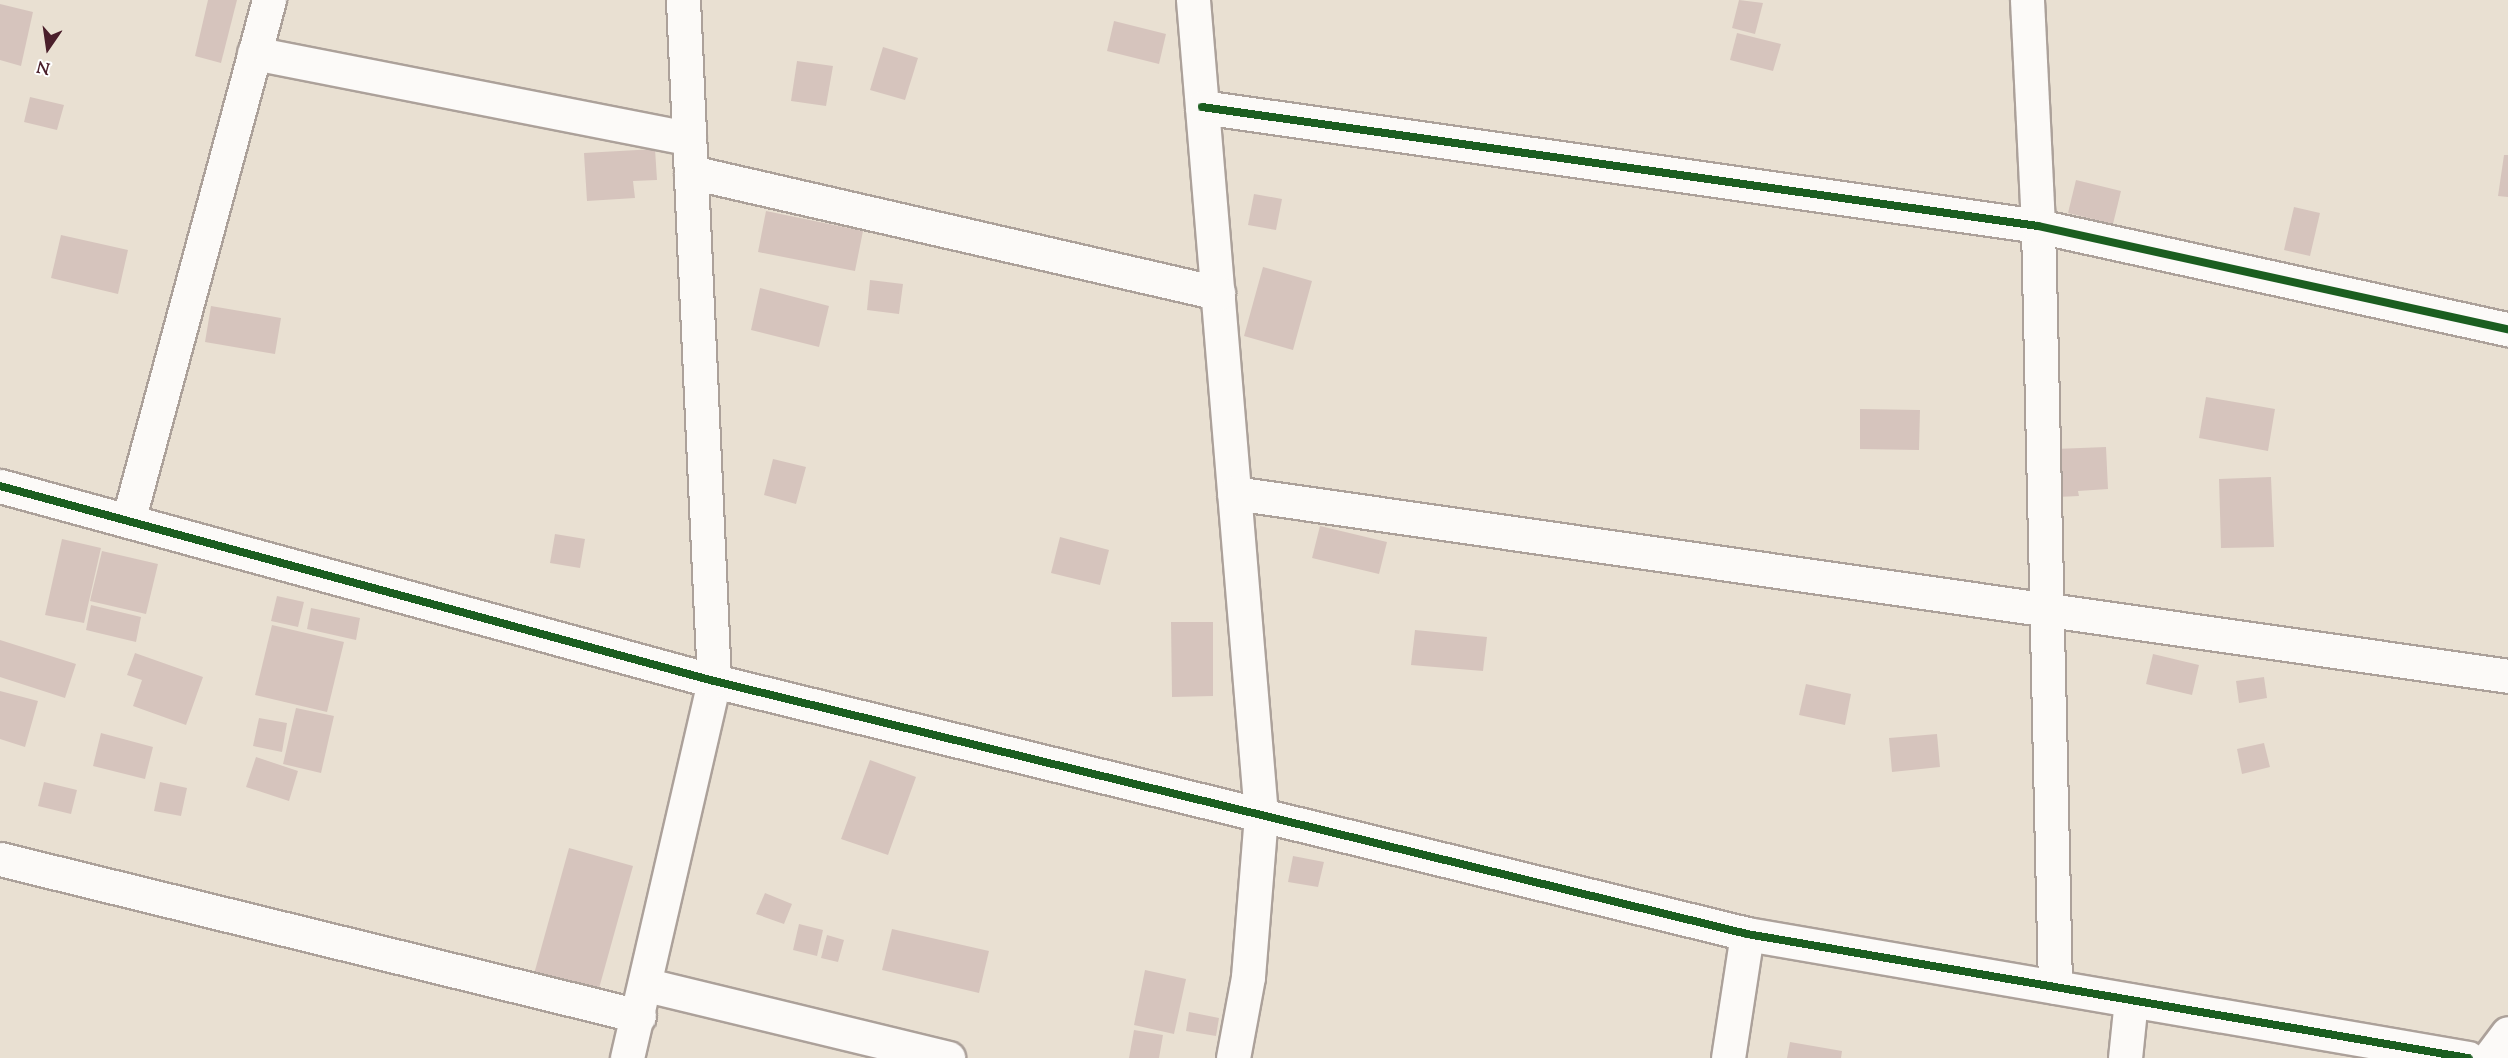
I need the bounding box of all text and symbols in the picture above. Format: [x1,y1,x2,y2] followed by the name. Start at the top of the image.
[18,18,78,78] north arrow
[35,53,53,79] text: N

